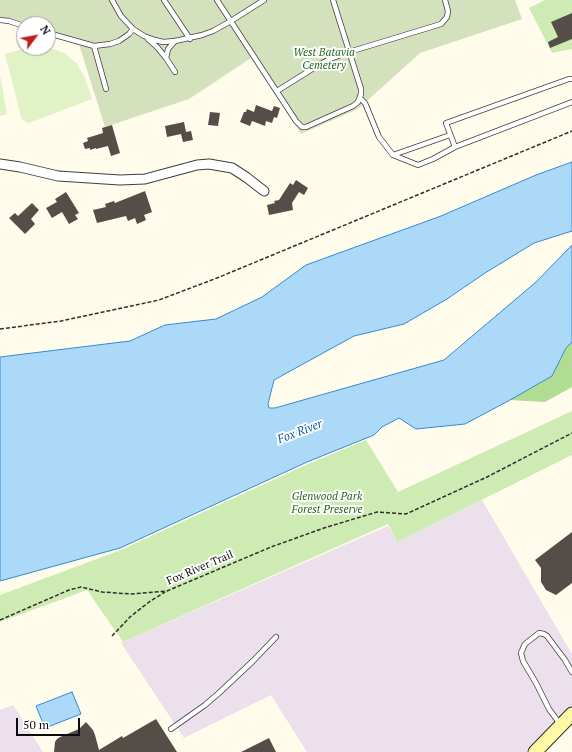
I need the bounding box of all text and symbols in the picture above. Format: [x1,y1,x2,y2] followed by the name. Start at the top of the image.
[16,16,56,56] north arrow
[37,23,53,37] text: N
[293,46,355,72] park label: West Batavia Cemetery
[275,417,325,447] water label: Fox River
[292,490,362,516] park label: Glenwood Park Forest Preserve
[165,548,235,588] street label: Fox River Trail
[18,710,82,736] scale bar
[23,717,49,732] text: 50 m

